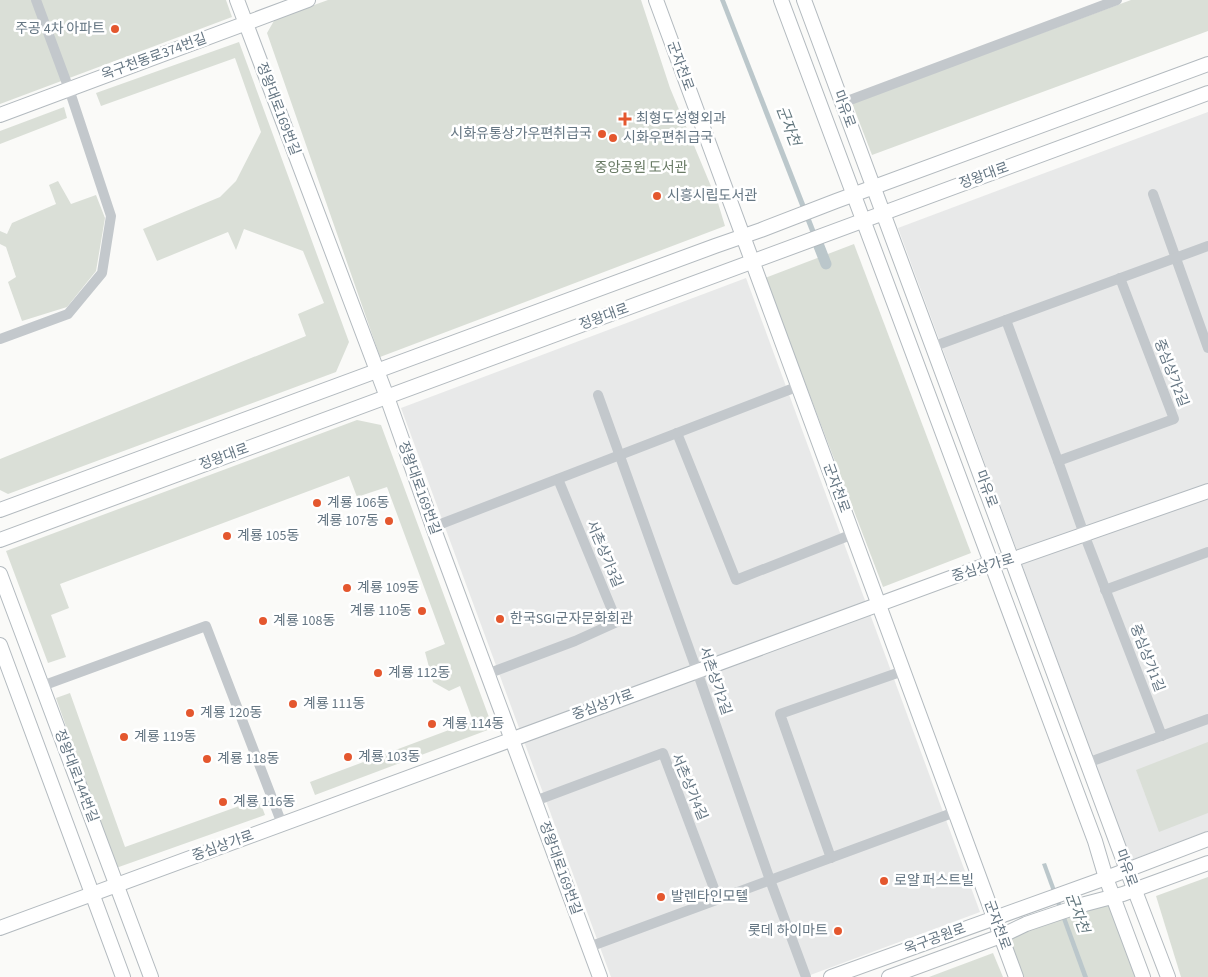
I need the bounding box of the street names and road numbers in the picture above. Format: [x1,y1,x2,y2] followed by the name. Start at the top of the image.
[98,29,210,85] street label: 옥구천동로374번길
[662,38,698,94] street label: 군자천로
[251,60,305,158] street label: 정왕대로169번길
[828,87,860,131] street label: 마유로
[956,158,1012,194] street label: 정왕대로
[576,299,632,335] street label: 정왕대로
[1149,336,1193,410] street label: 중심상가2길
[393,438,445,538] street label: 정왕대로169번길
[196,439,252,475] street label: 정왕대로
[818,460,854,516] street label: 군자천로
[970,467,1002,511] street label: 마유로
[581,517,627,591] street label: 서촌상가3길
[949,549,1017,587] street label: 중심상가로
[1125,621,1169,695] street label: 중심상가1길
[694,644,736,718] street label: 서촌상가2길
[569,685,637,725] street label: 중심상가로
[49,727,103,825] street label: 정왕대로144번길
[666,750,712,824] street label: 서촌상가4길
[534,818,586,918] street label: 정왕대로169번길
[189,826,257,866] street label: 중심상가로
[1110,846,1142,890] street label: 마유로
[979,897,1015,953] street label: 군자천로
[901,919,969,959] street label: 옥구공원로

